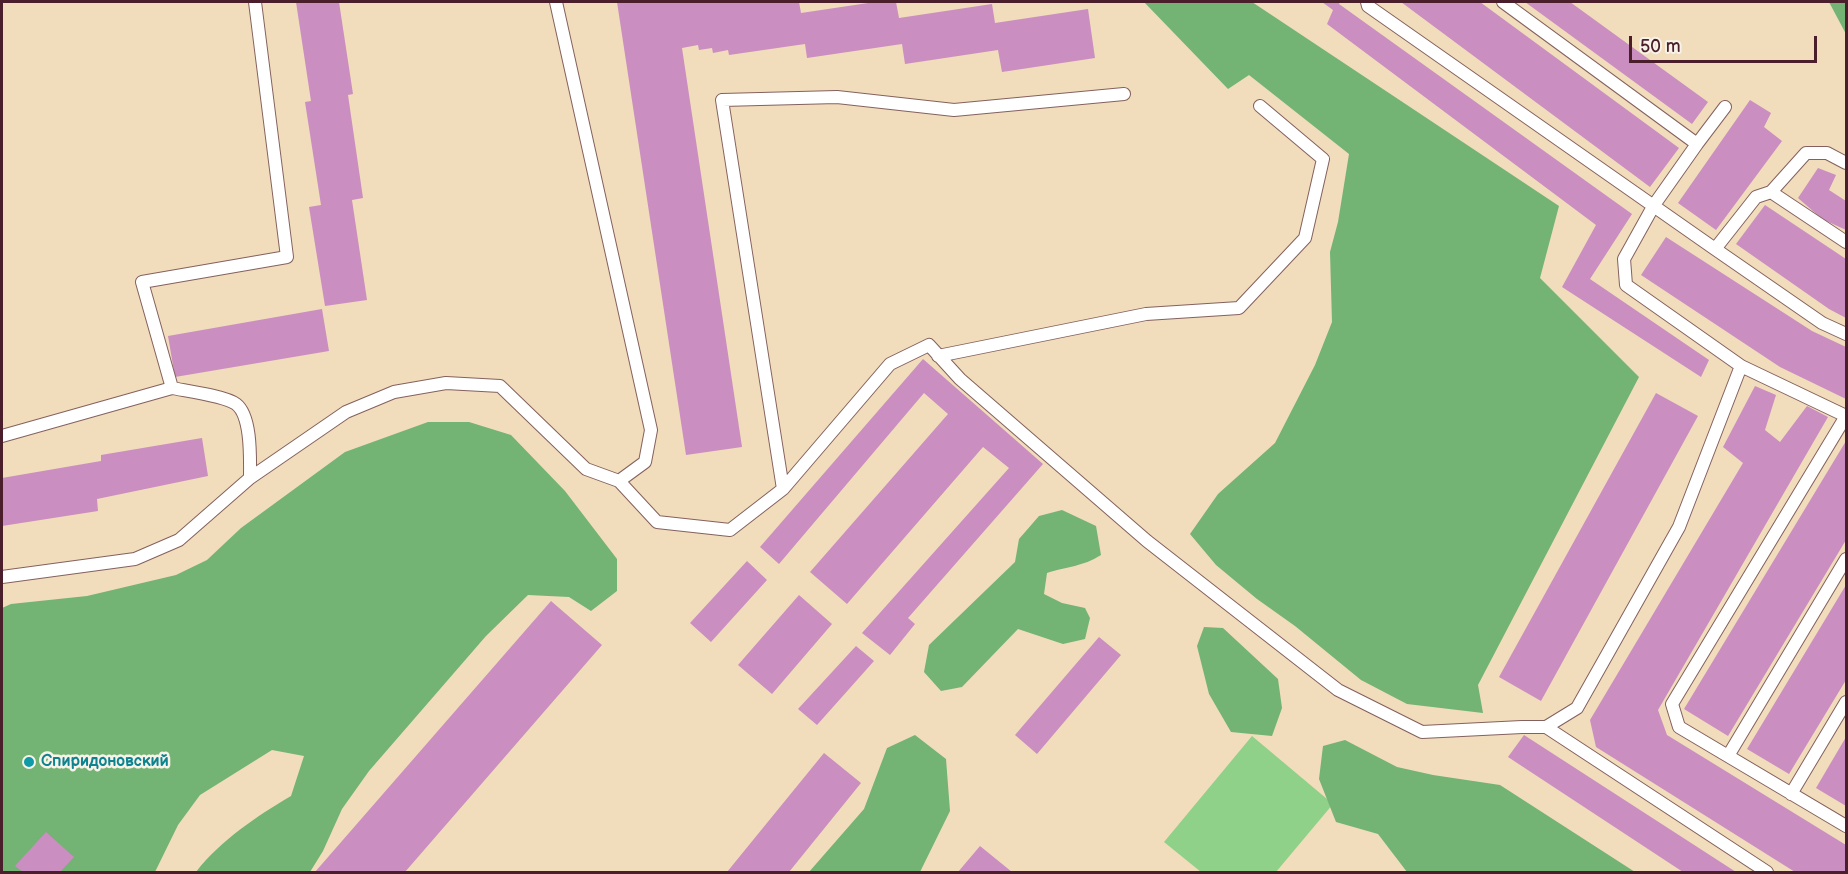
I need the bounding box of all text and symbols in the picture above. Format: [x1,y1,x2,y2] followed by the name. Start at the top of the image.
[1632,24,1820,62] scale bar
[1640,36,1681,57] text: 50 m
[41,752,169,772] place label: Спиридоновский
[22,755,36,769] marker: Спиридоновский

